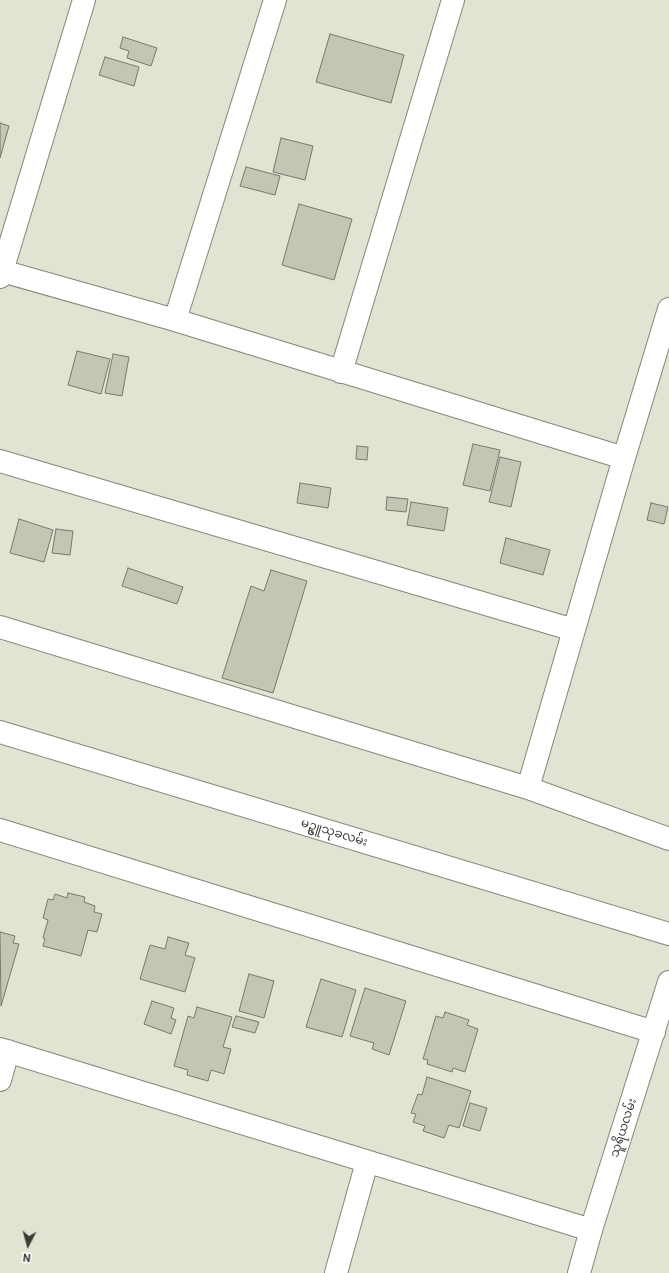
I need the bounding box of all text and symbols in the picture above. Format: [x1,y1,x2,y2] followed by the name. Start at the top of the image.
[299,816,369,850] street label: မဥ္ဇူသုခလမ်း
[608,1097,640,1159] street label: သူရိယလမ်း
[8,1225,48,1265] north arrow
[22,1251,31,1264] text: N

